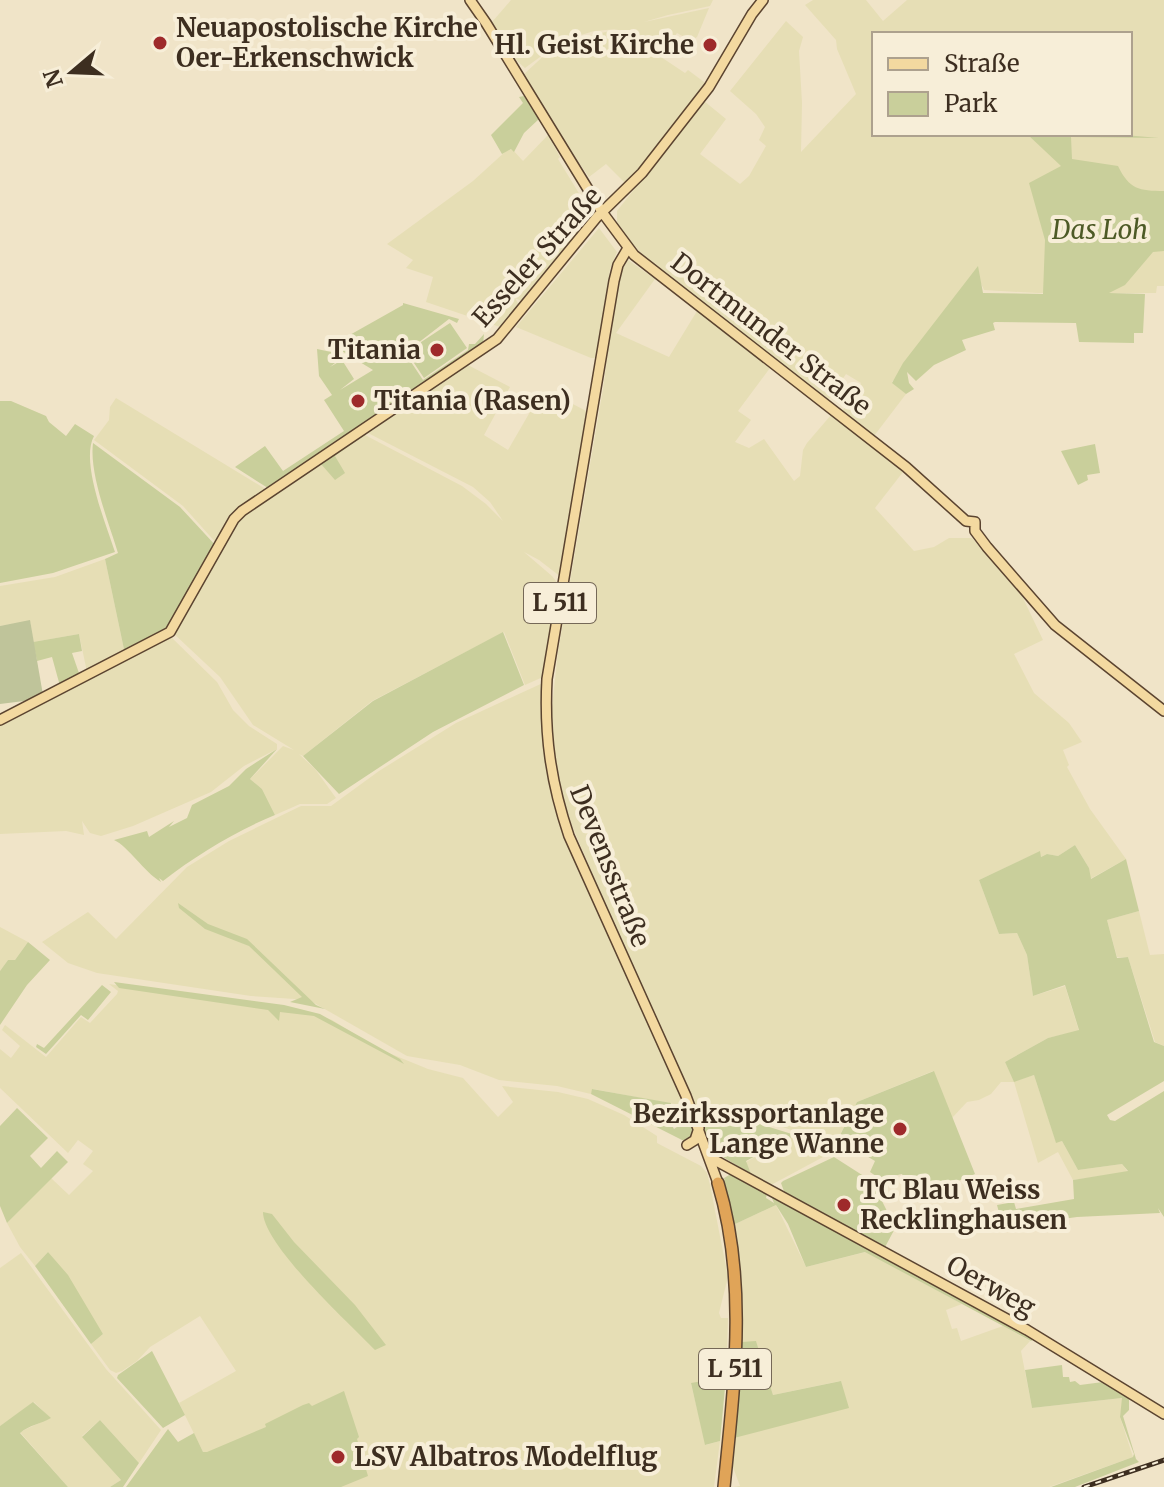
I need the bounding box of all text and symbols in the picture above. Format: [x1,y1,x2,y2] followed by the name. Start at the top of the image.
[176,11,478,74] place label: Neuapostolische Kirche Oer-Erkenschwick
[494,28,694,61] place label: Hl. Geist Kirche
[32,32,112,112] north arrow
[872,32,1132,136] legend
[151,34,169,52] marker: Neuapostolische Kirche Oer-Erkenschwick
[701,36,719,54] marker: Hl. Geist Kirche
[944,48,1019,79] text: Straße
[37,65,69,91] text: N
[944,88,998,119] text: Park
[465,180,608,334] street label: Esseler Straße
[1051,213,1148,246] park label: Das Loh
[665,245,878,422] street label: Dortmunder Straße
[328,333,421,366] place label: Titania
[428,341,446,359] marker: Titania
[374,384,571,417] place label: Titania (Rasen)
[349,392,367,410] marker: Titania (Rasen)
[524,583,596,623] road number: L 511
[563,780,658,951] street label: Devensstraße
[633,1097,884,1160] place label: Bezirkssportanlage Lange Wanne
[891,1120,909,1138] marker: Bezirkssportanlage Lange Wanne
[860,1173,1067,1236] place label: TC Blau Weiss Recklinghausen
[835,1196,853,1214] marker: TC Blau Weiss Recklinghausen
[941,1248,1042,1324] street label: Oerweg
[699,1349,771,1389] road number: L 511
[354,1440,657,1473] place label: LSV Albatros Modelflug
[329,1448,347,1466] marker: LSV Albatros Modelflug

